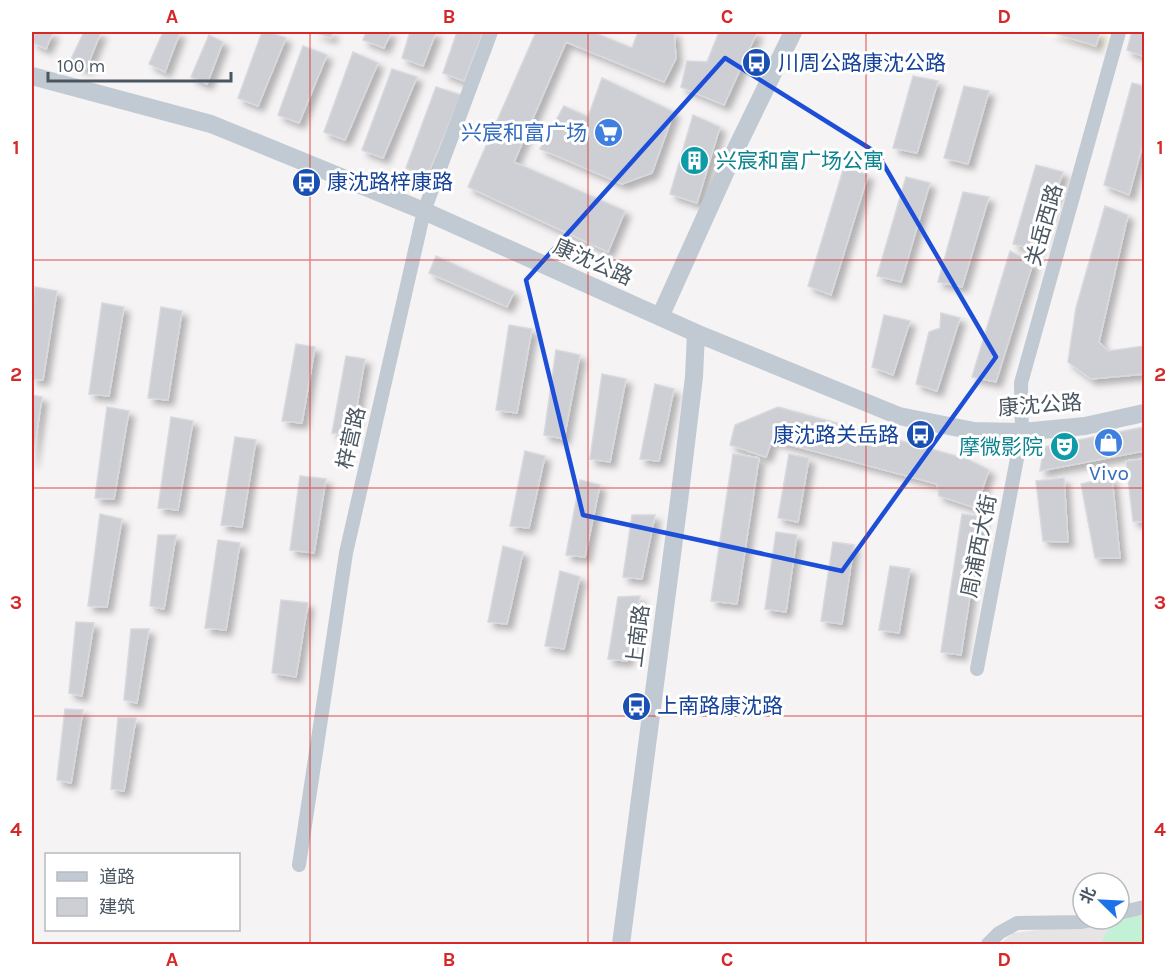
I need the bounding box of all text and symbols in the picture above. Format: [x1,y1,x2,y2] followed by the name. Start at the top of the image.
[166,5,179,28] text: A
[443,5,455,28] text: B
[721,5,733,28] text: C
[997,5,1011,28] text: D
[48,45,231,83] scale bar
[741,47,773,79] bus stop icon: 川周公路康沈公路
[778,51,946,75] place label: 川周公路康沈公路
[57,55,105,77] text: 100 m
[592,117,624,149] supermarket icon: 兴宸和富广场
[461,121,587,145] place label: 兴宸和富广场
[12,136,20,159] text: 1
[1156,136,1164,159] text: 1
[679,145,711,177] building icon: 兴宸和富广场公寓
[716,149,884,173] place label: 兴宸和富广场公寓
[290,166,322,198] bus stop icon: 康沈路梓康路
[327,170,453,194] place label: 康沈路梓康路
[1021,181,1067,269] street label: 关岳西路
[550,234,636,290] street label: 康沈公路
[10,363,22,386] text: 2
[1154,363,1166,386] text: 2
[997,390,1083,420] street label: 康沈公路
[332,405,370,471] street label: 梓营路
[904,419,936,451] bus stop icon: 康沈路关岳路
[773,423,899,447] place label: 康沈路关岳路
[1093,426,1125,458] shop icon: Vivo
[1048,431,1080,463] theatre icon: 摩微影院
[959,435,1043,459] place label: 摩微影院
[1089,461,1129,485] place label: Vivo
[957,492,1001,600] street label: 周浦西大街
[10,591,22,614] text: 3
[1154,591,1166,614] text: 3
[622,603,654,669] street label: 上南路
[620,690,652,722] bus stop icon: 上南路康沈路
[657,694,783,718] place label: 上南路康沈路
[10,818,22,841] text: 4
[1154,818,1166,841] text: 4
[45,853,240,931] legend
[99,866,135,888] text: 道路
[1071,871,1131,931] north arrow
[1076,884,1100,906] text: 北
[99,896,135,918] text: 建筑
[166,948,179,971] text: A
[443,948,455,971] text: B
[721,948,733,971] text: C
[997,948,1011,971] text: D

